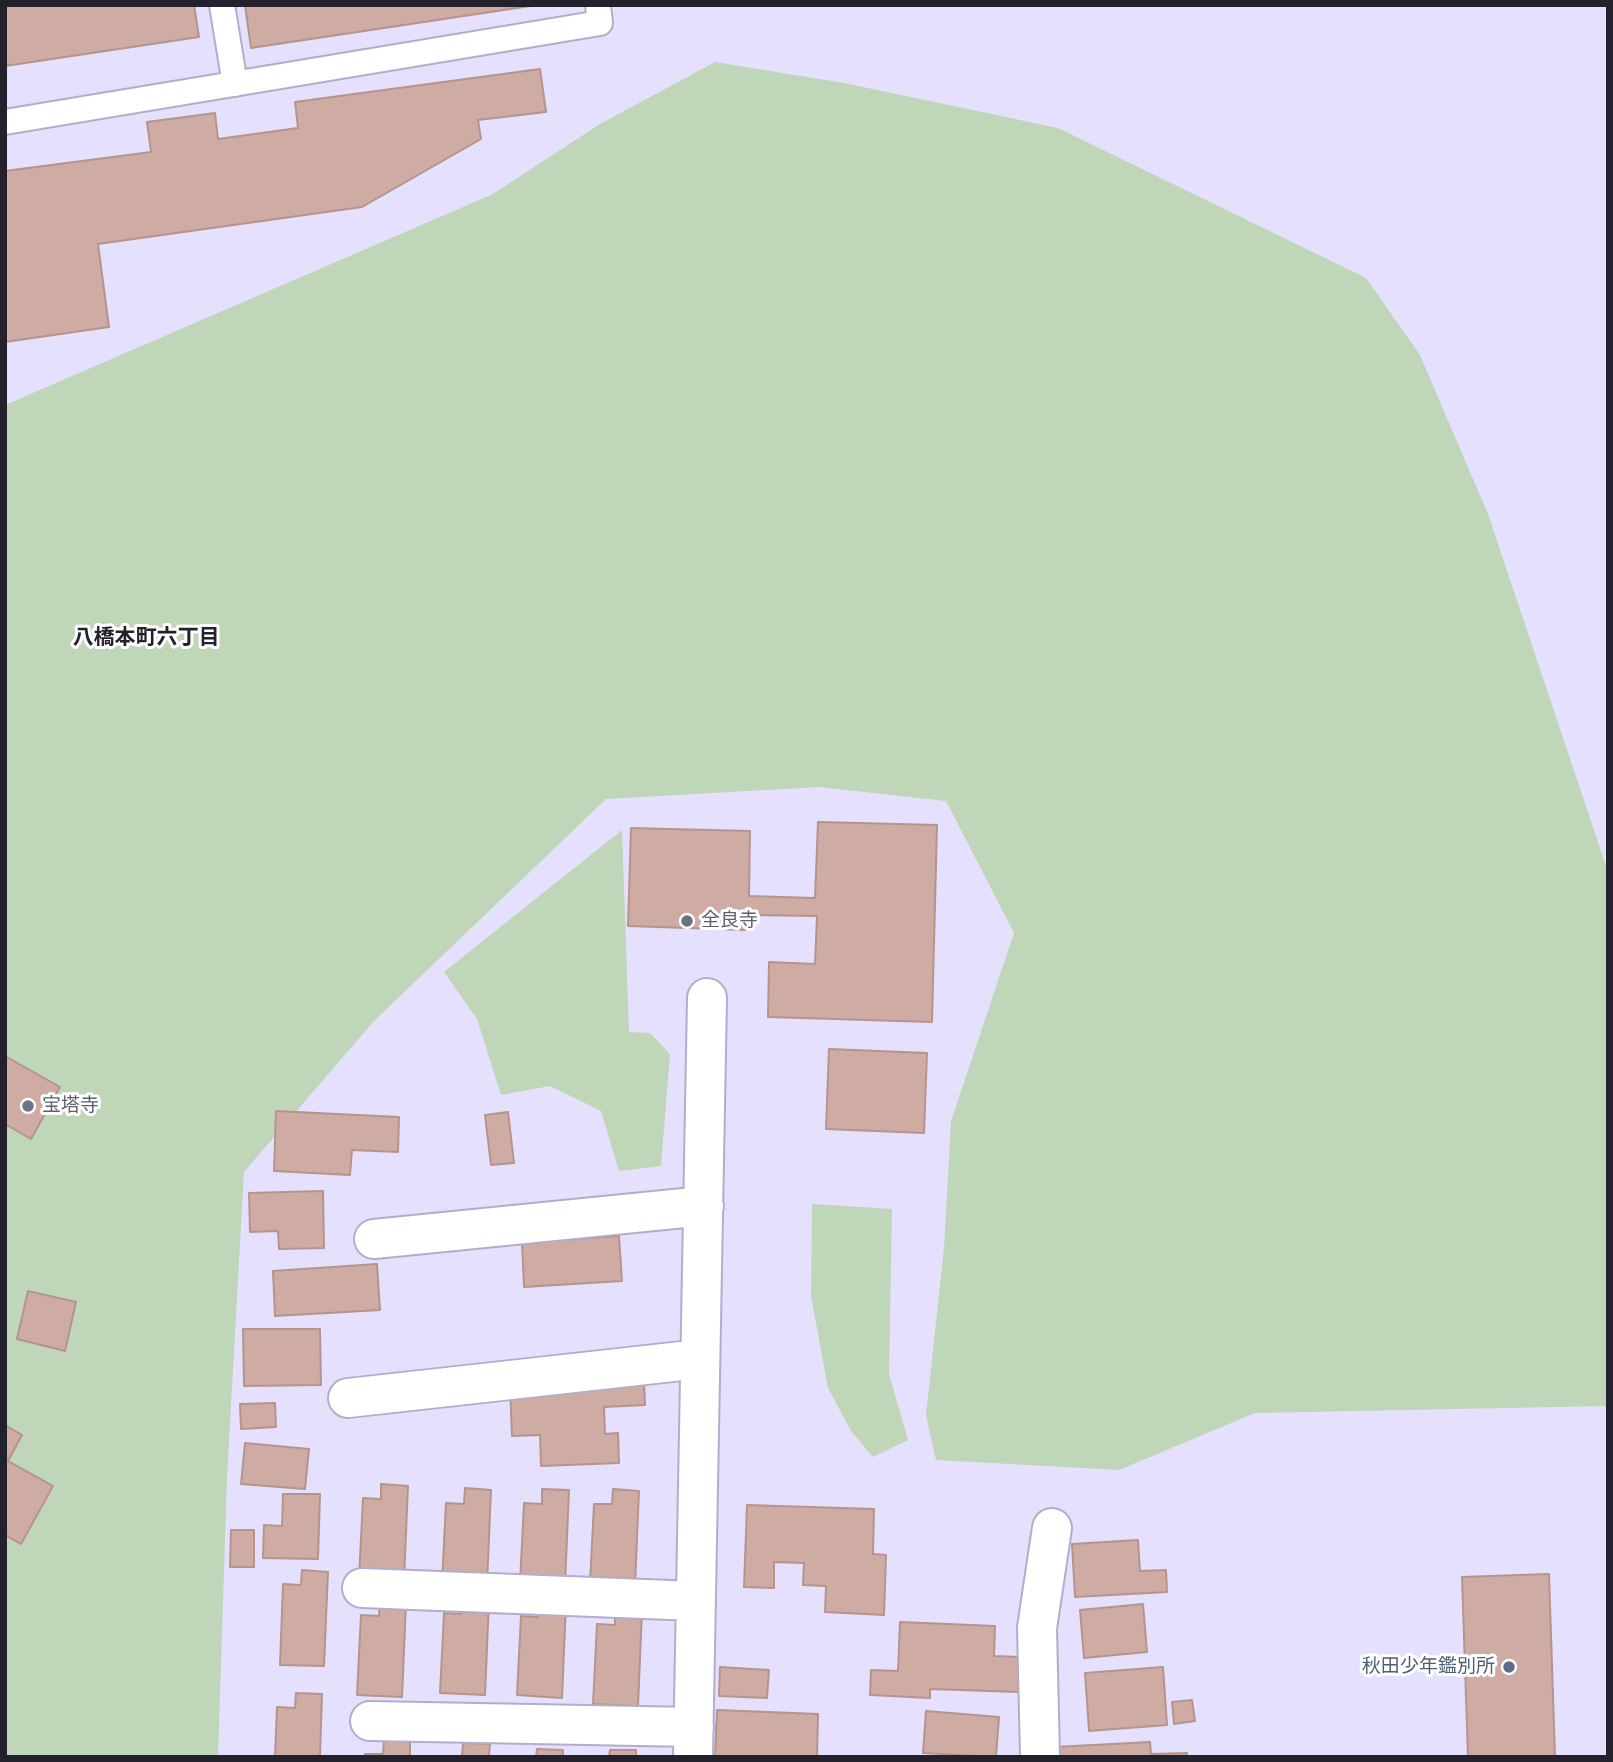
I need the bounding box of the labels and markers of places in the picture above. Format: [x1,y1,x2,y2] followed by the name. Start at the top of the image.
[701,910,758,932] place label: 全良寺
[679,913,695,929] marker: 全良寺
[42,1095,99,1117] place label: 宝塔寺
[20,1098,36,1114] marker: 宝塔寺
[1362,1656,1495,1678] place label: 秋田少年鑑別所
[1501,1659,1517,1675] marker: 秋田少年鑑別所

